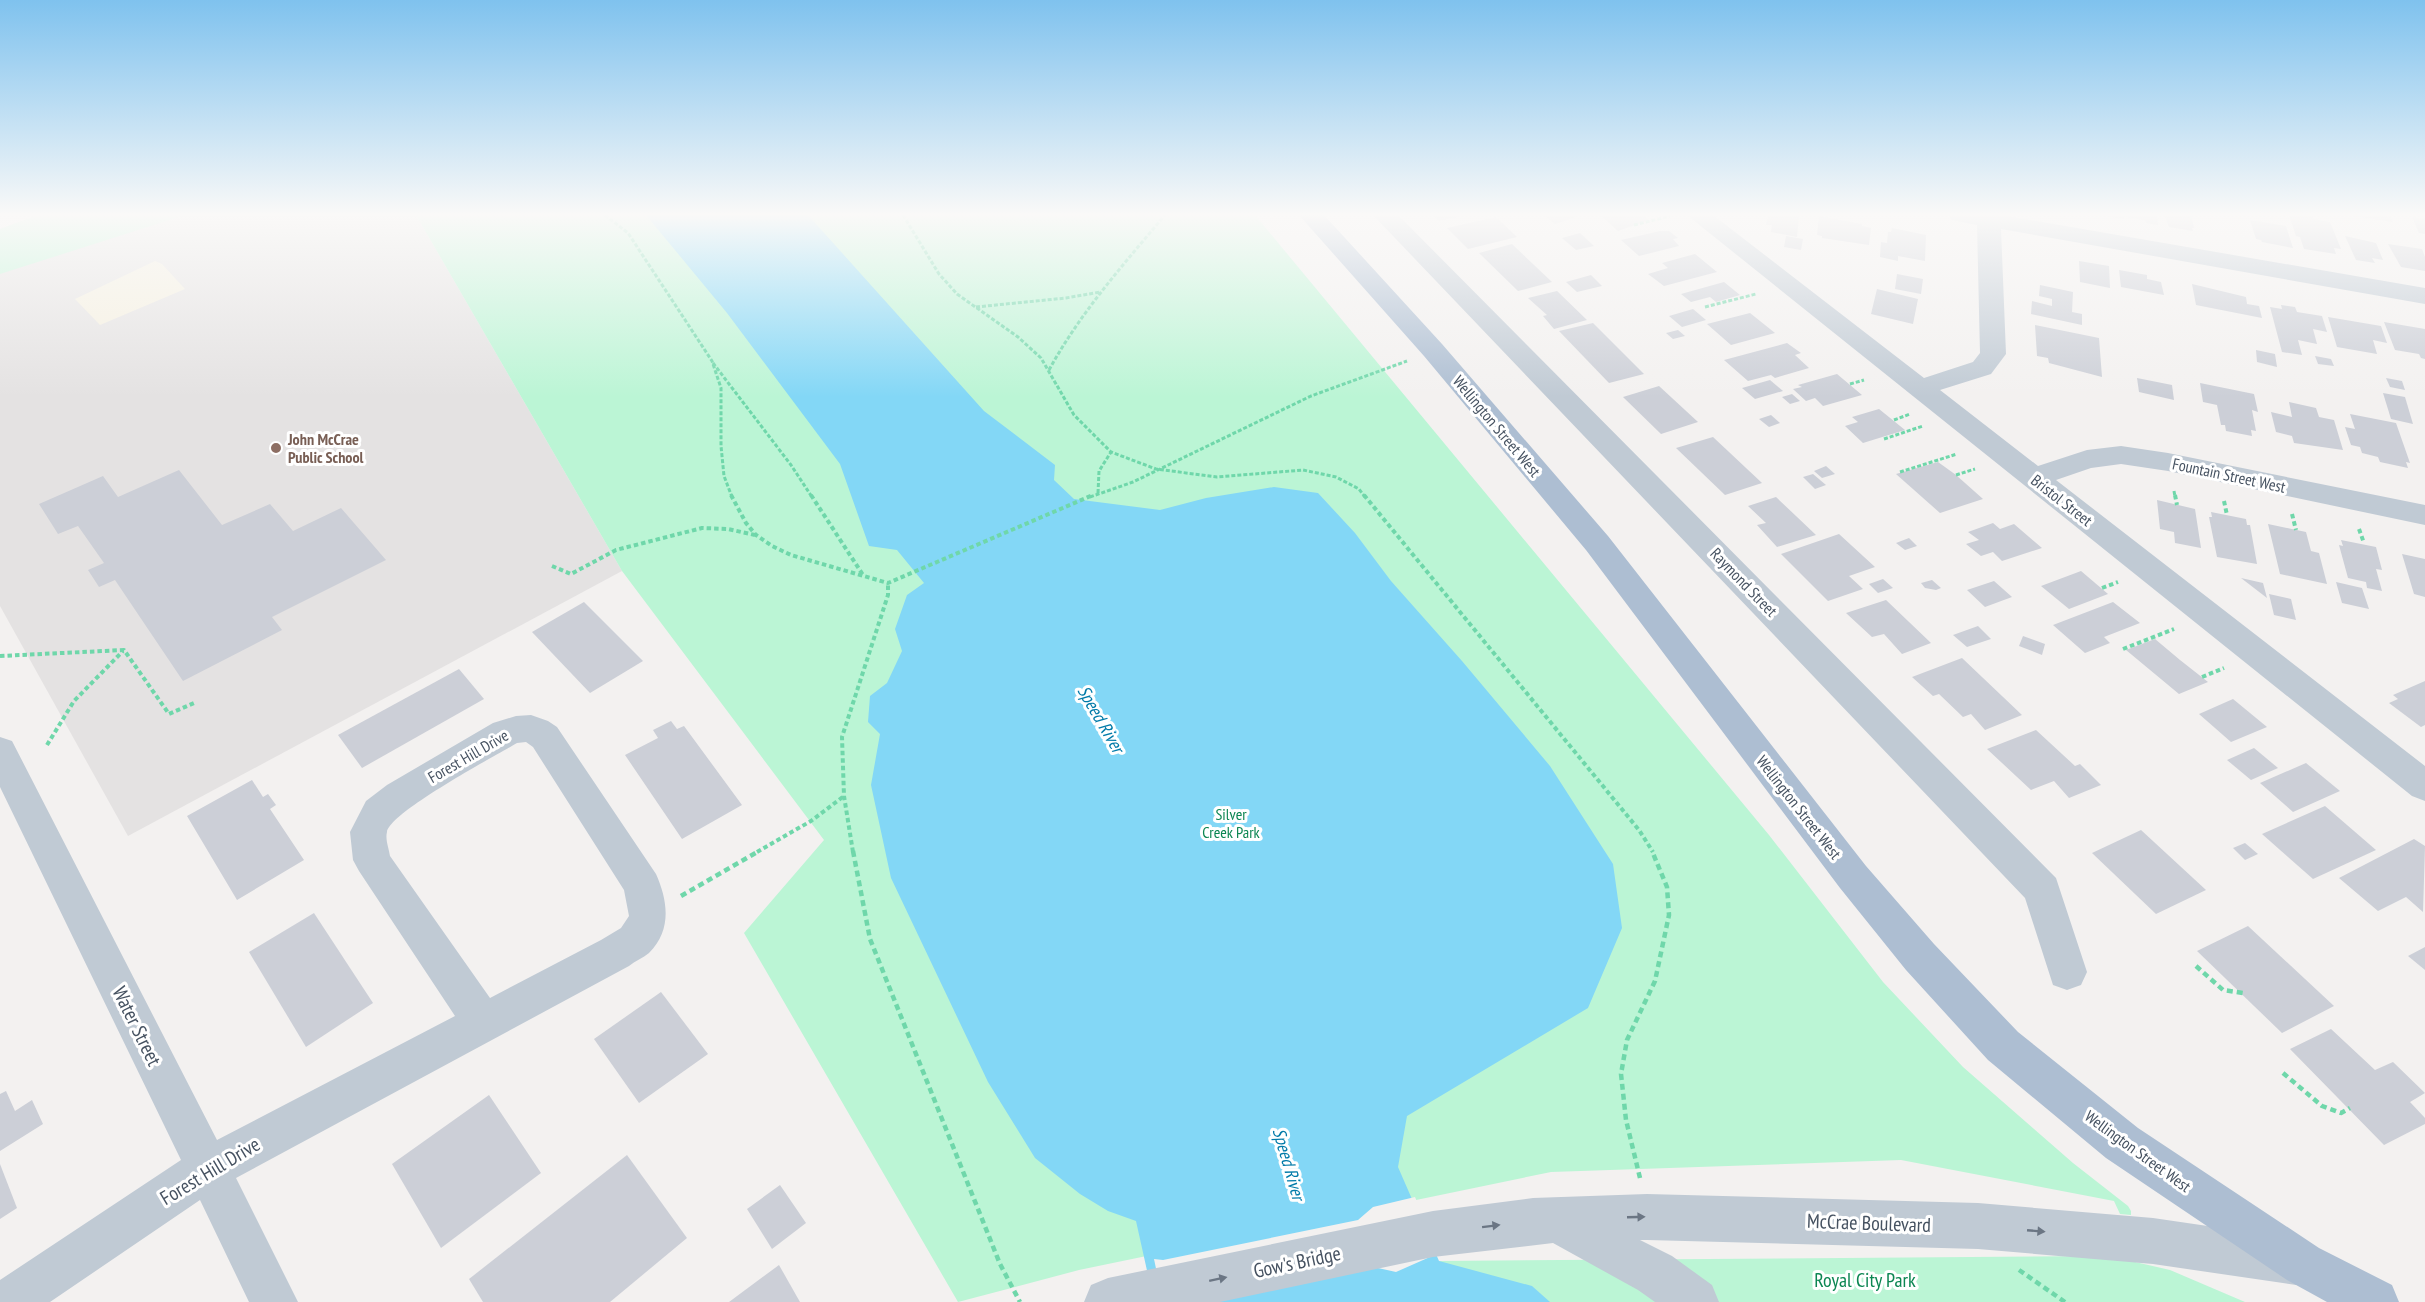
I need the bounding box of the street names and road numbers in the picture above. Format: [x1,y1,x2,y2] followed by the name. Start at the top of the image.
[1449,371,1546,481] street label: Wellington Street West
[2171,453,2288,497] street label: Fountain Street West
[2027,470,2097,530] street label: Bristol Street
[1706,543,1782,621] street label: Raymond Street
[424,725,512,787] street label: Forest Hill Drive
[1752,751,1846,863] street label: Wellington Street West
[107,982,168,1071] street label: Water Street
[2081,1106,2195,1196] street label: Wellington Street West
[155,1131,265,1211] street label: Forest Hill Drive
[1807,1208,1931,1238] street label: McCrae Boulevard
[1251,1240,1343,1284] street label: Gow's Bridge

